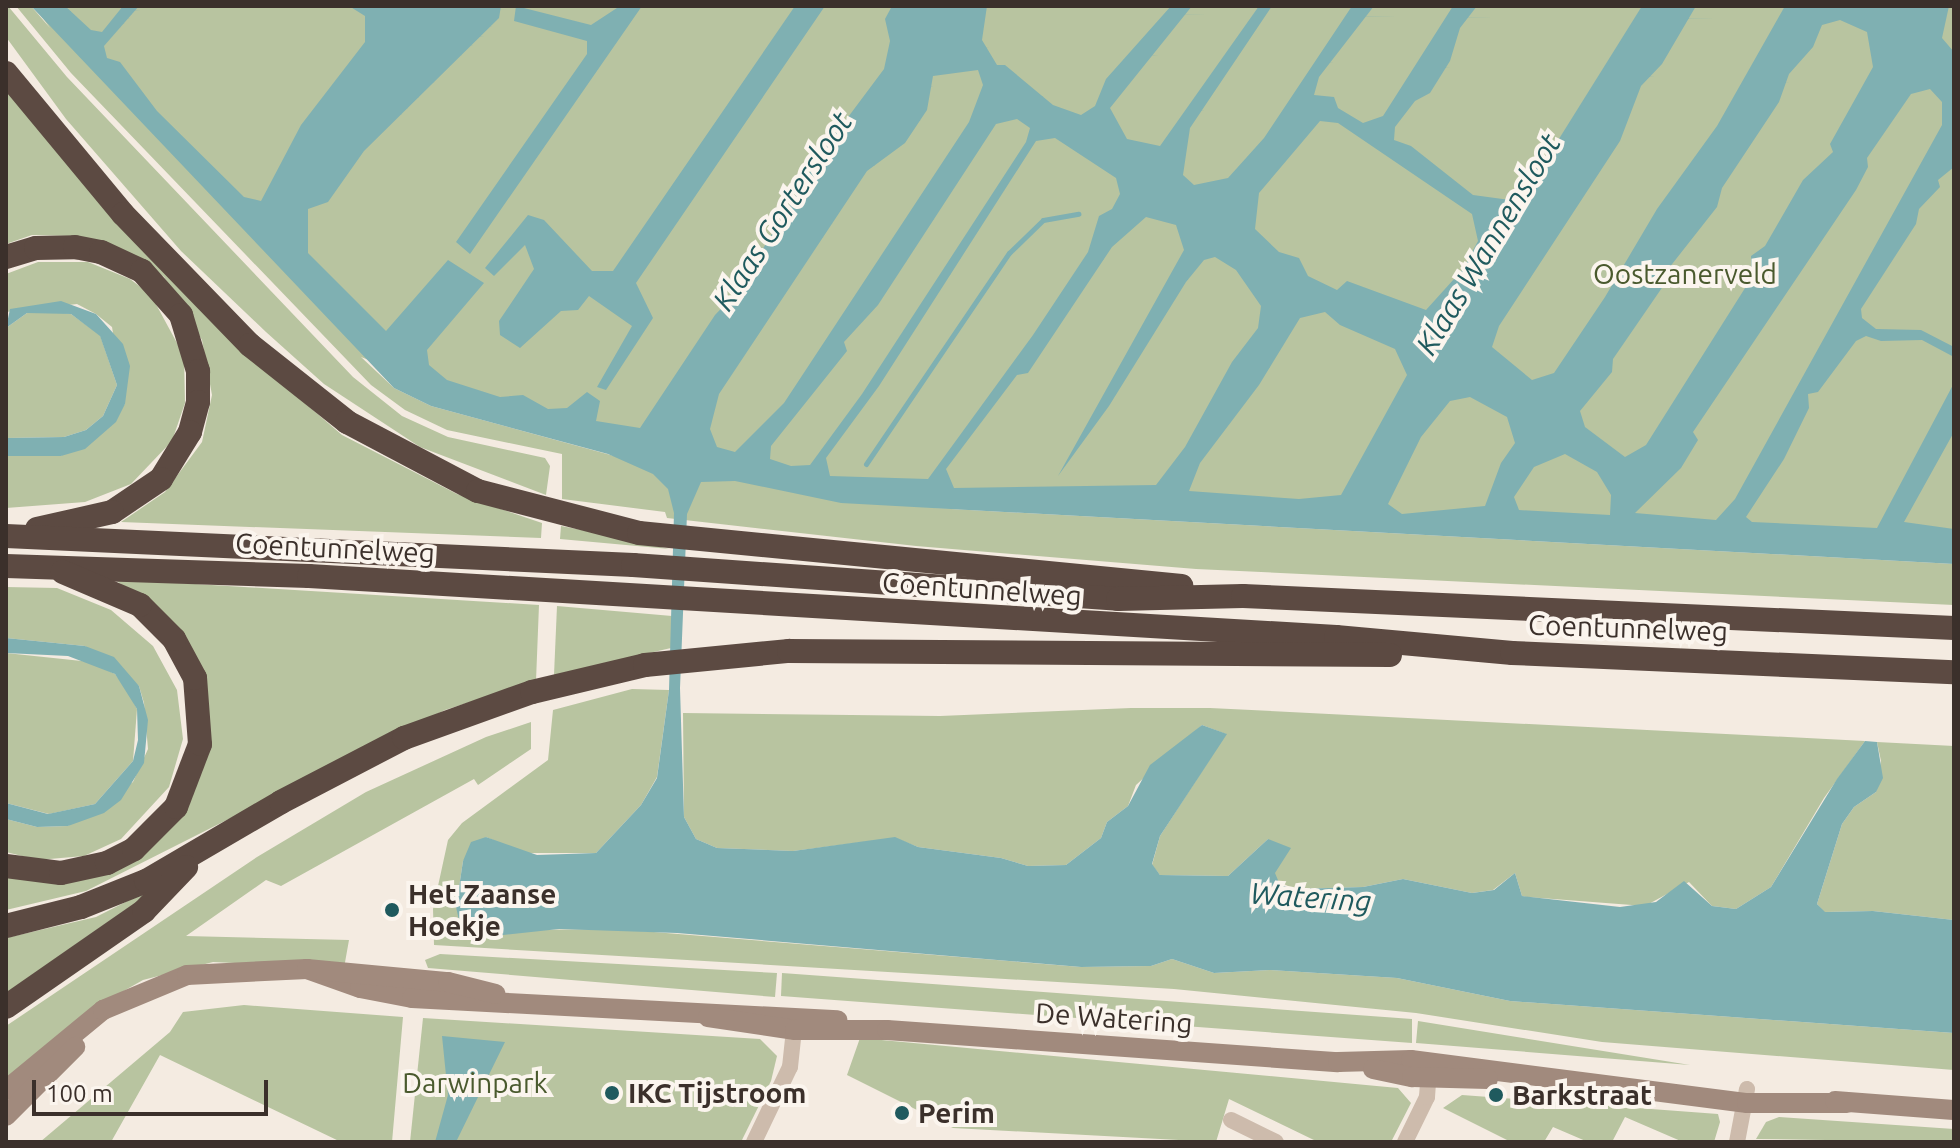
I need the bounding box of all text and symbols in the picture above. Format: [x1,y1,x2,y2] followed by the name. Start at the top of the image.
[705,105,859,317] water label: Klaas Gortersloot
[1408,127,1568,361] water label: Klaas Wannensloot
[1593,257,1777,291] park label: Oostzanerveld
[234,526,436,570] street label: Coentunnelweg
[881,565,1083,613] street label: Coentunnelweg
[1528,608,1728,648] street label: Coentunnelweg
[1249,875,1373,919] water label: Watering
[408,877,556,943] place label: Het Zaanse Hoekje
[383,901,401,919] marker: Het Zaanse Hoekje
[1034,996,1194,1040] street label: De Watering
[36,1064,272,1114] scale bar
[402,1066,548,1100] park label: Darwinpark
[628,1076,806,1110] place label: IKC Tijstroom
[1512,1078,1652,1112] place label: Barkstraat
[46,1080,113,1107] text: 100 m
[603,1084,621,1102] marker: IKC Tijstroom
[1487,1086,1505,1104] marker: Barkstraat
[918,1096,995,1130] place label: Perim
[893,1104,911,1122] marker: Perim

